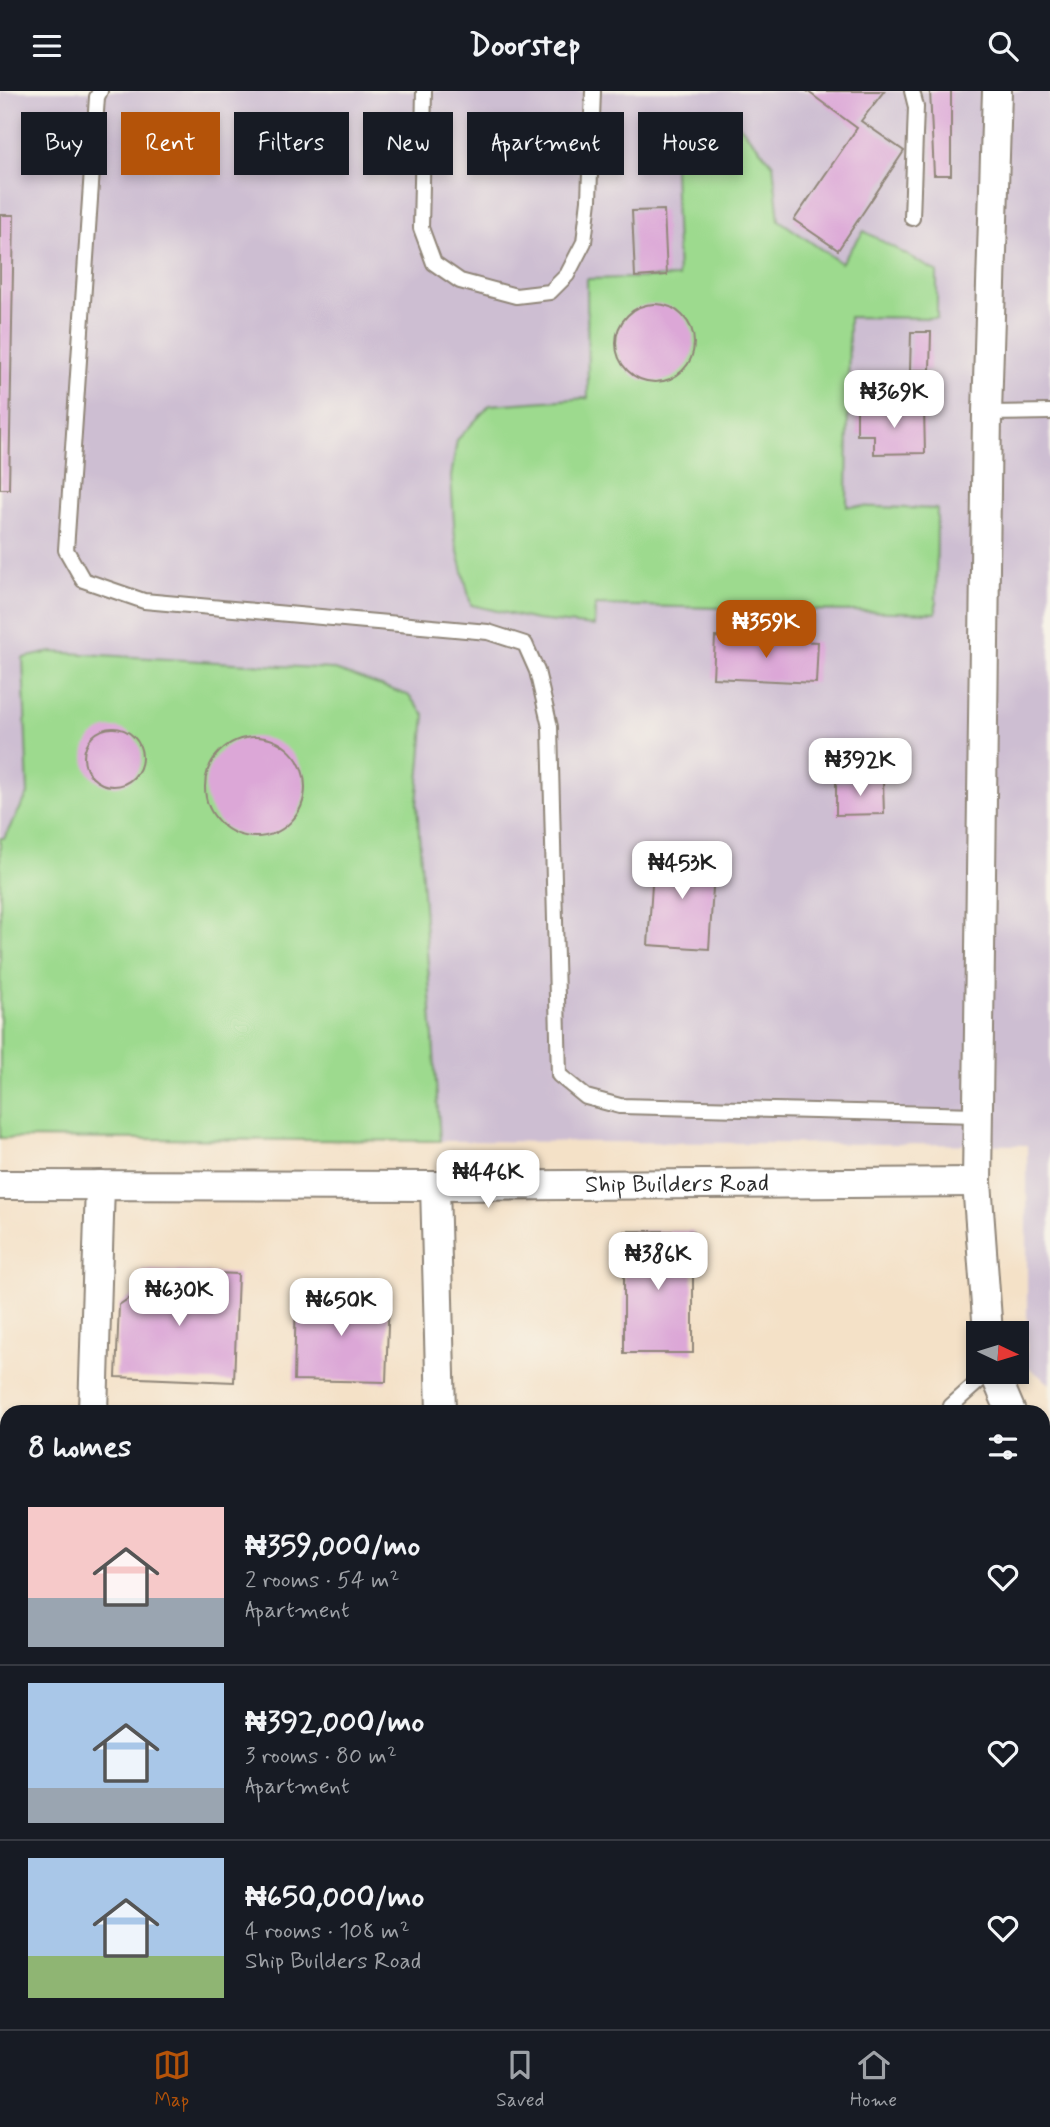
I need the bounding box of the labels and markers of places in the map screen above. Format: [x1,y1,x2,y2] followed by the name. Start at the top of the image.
[845,371,943,430] pin: ₦369K
[717,601,815,660] pin: ₦359K
[811,739,909,798] pin: ₦392K
[633,841,731,901] pin: ₦453K
[439,1151,537,1210] pin: ₦446K
[609,1233,707,1292] pin: ₦386K
[130,1269,228,1328] pin: ₦630K
[292,1279,390,1338] pin: ₦650K

